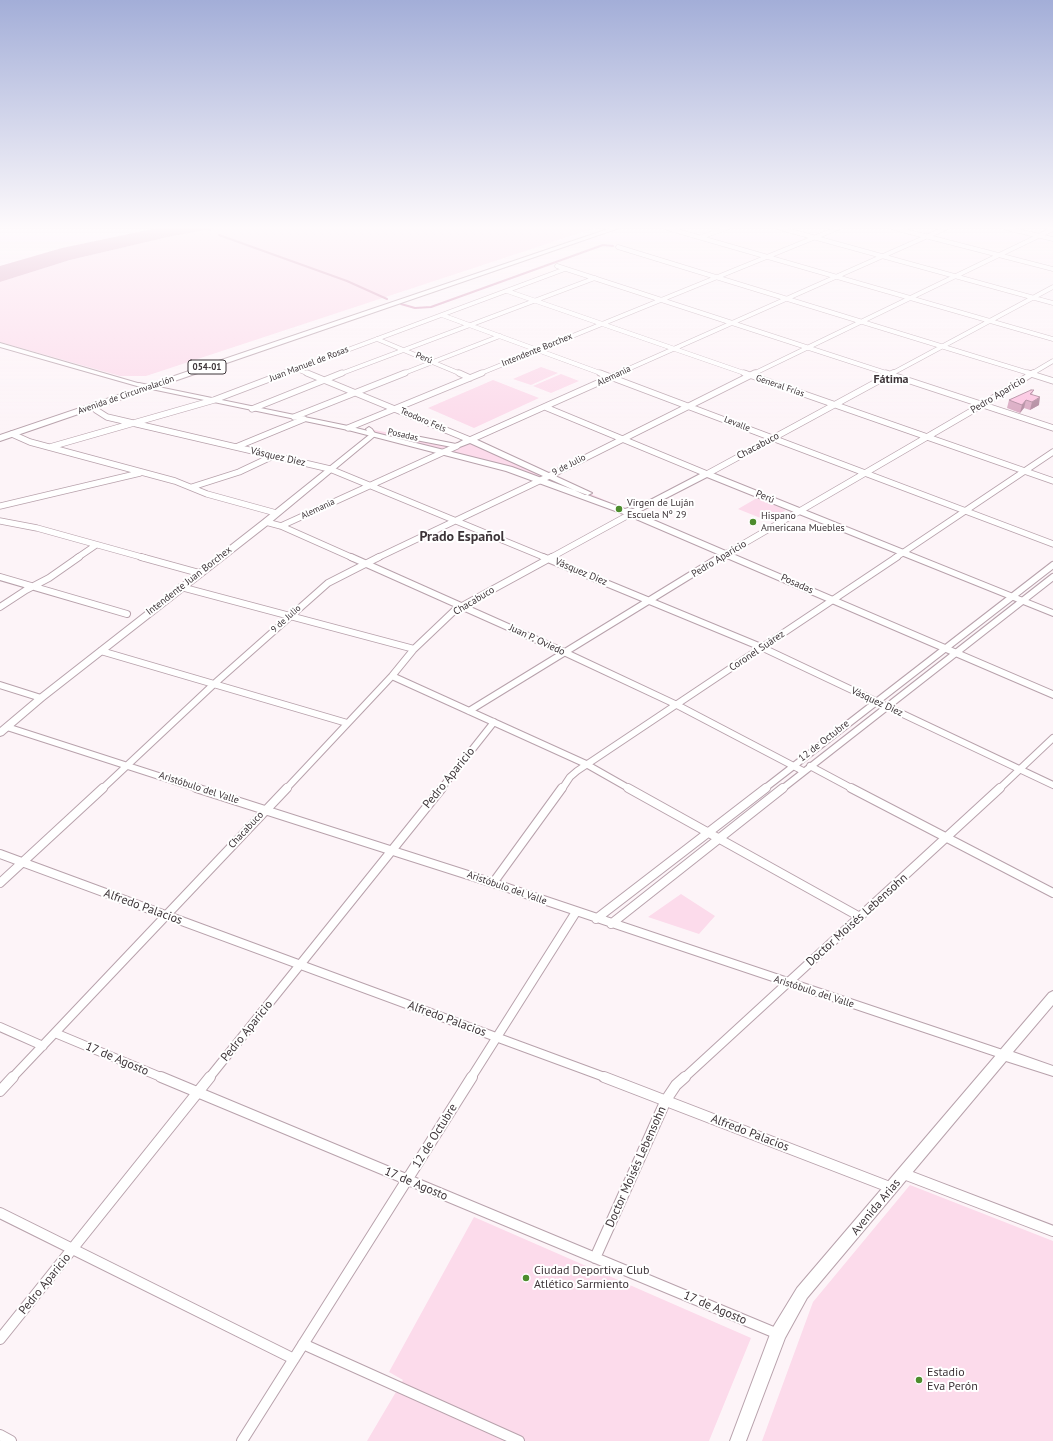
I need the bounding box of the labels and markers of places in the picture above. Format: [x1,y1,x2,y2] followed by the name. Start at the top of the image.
[627,497,694,520] place label: Virgen de Luján Escuela Nº 29
[614,504,624,514] marker: Virgen de Luján Escuela Nº 29
[761,510,845,534] place label: Hispano Americana Muebles
[748,517,758,527] marker: Hispano Americana Muebles
[534,1264,649,1292] place label: Ciudad Deportiva Club Atlético Sarmiento
[521,1273,531,1283] marker: Ciudad Deportiva Club Atlético Sarmiento
[927,1366,978,1394] place label: Estadio Eva Perón
[914,1375,924,1385] marker: Estadio Eva Perón

